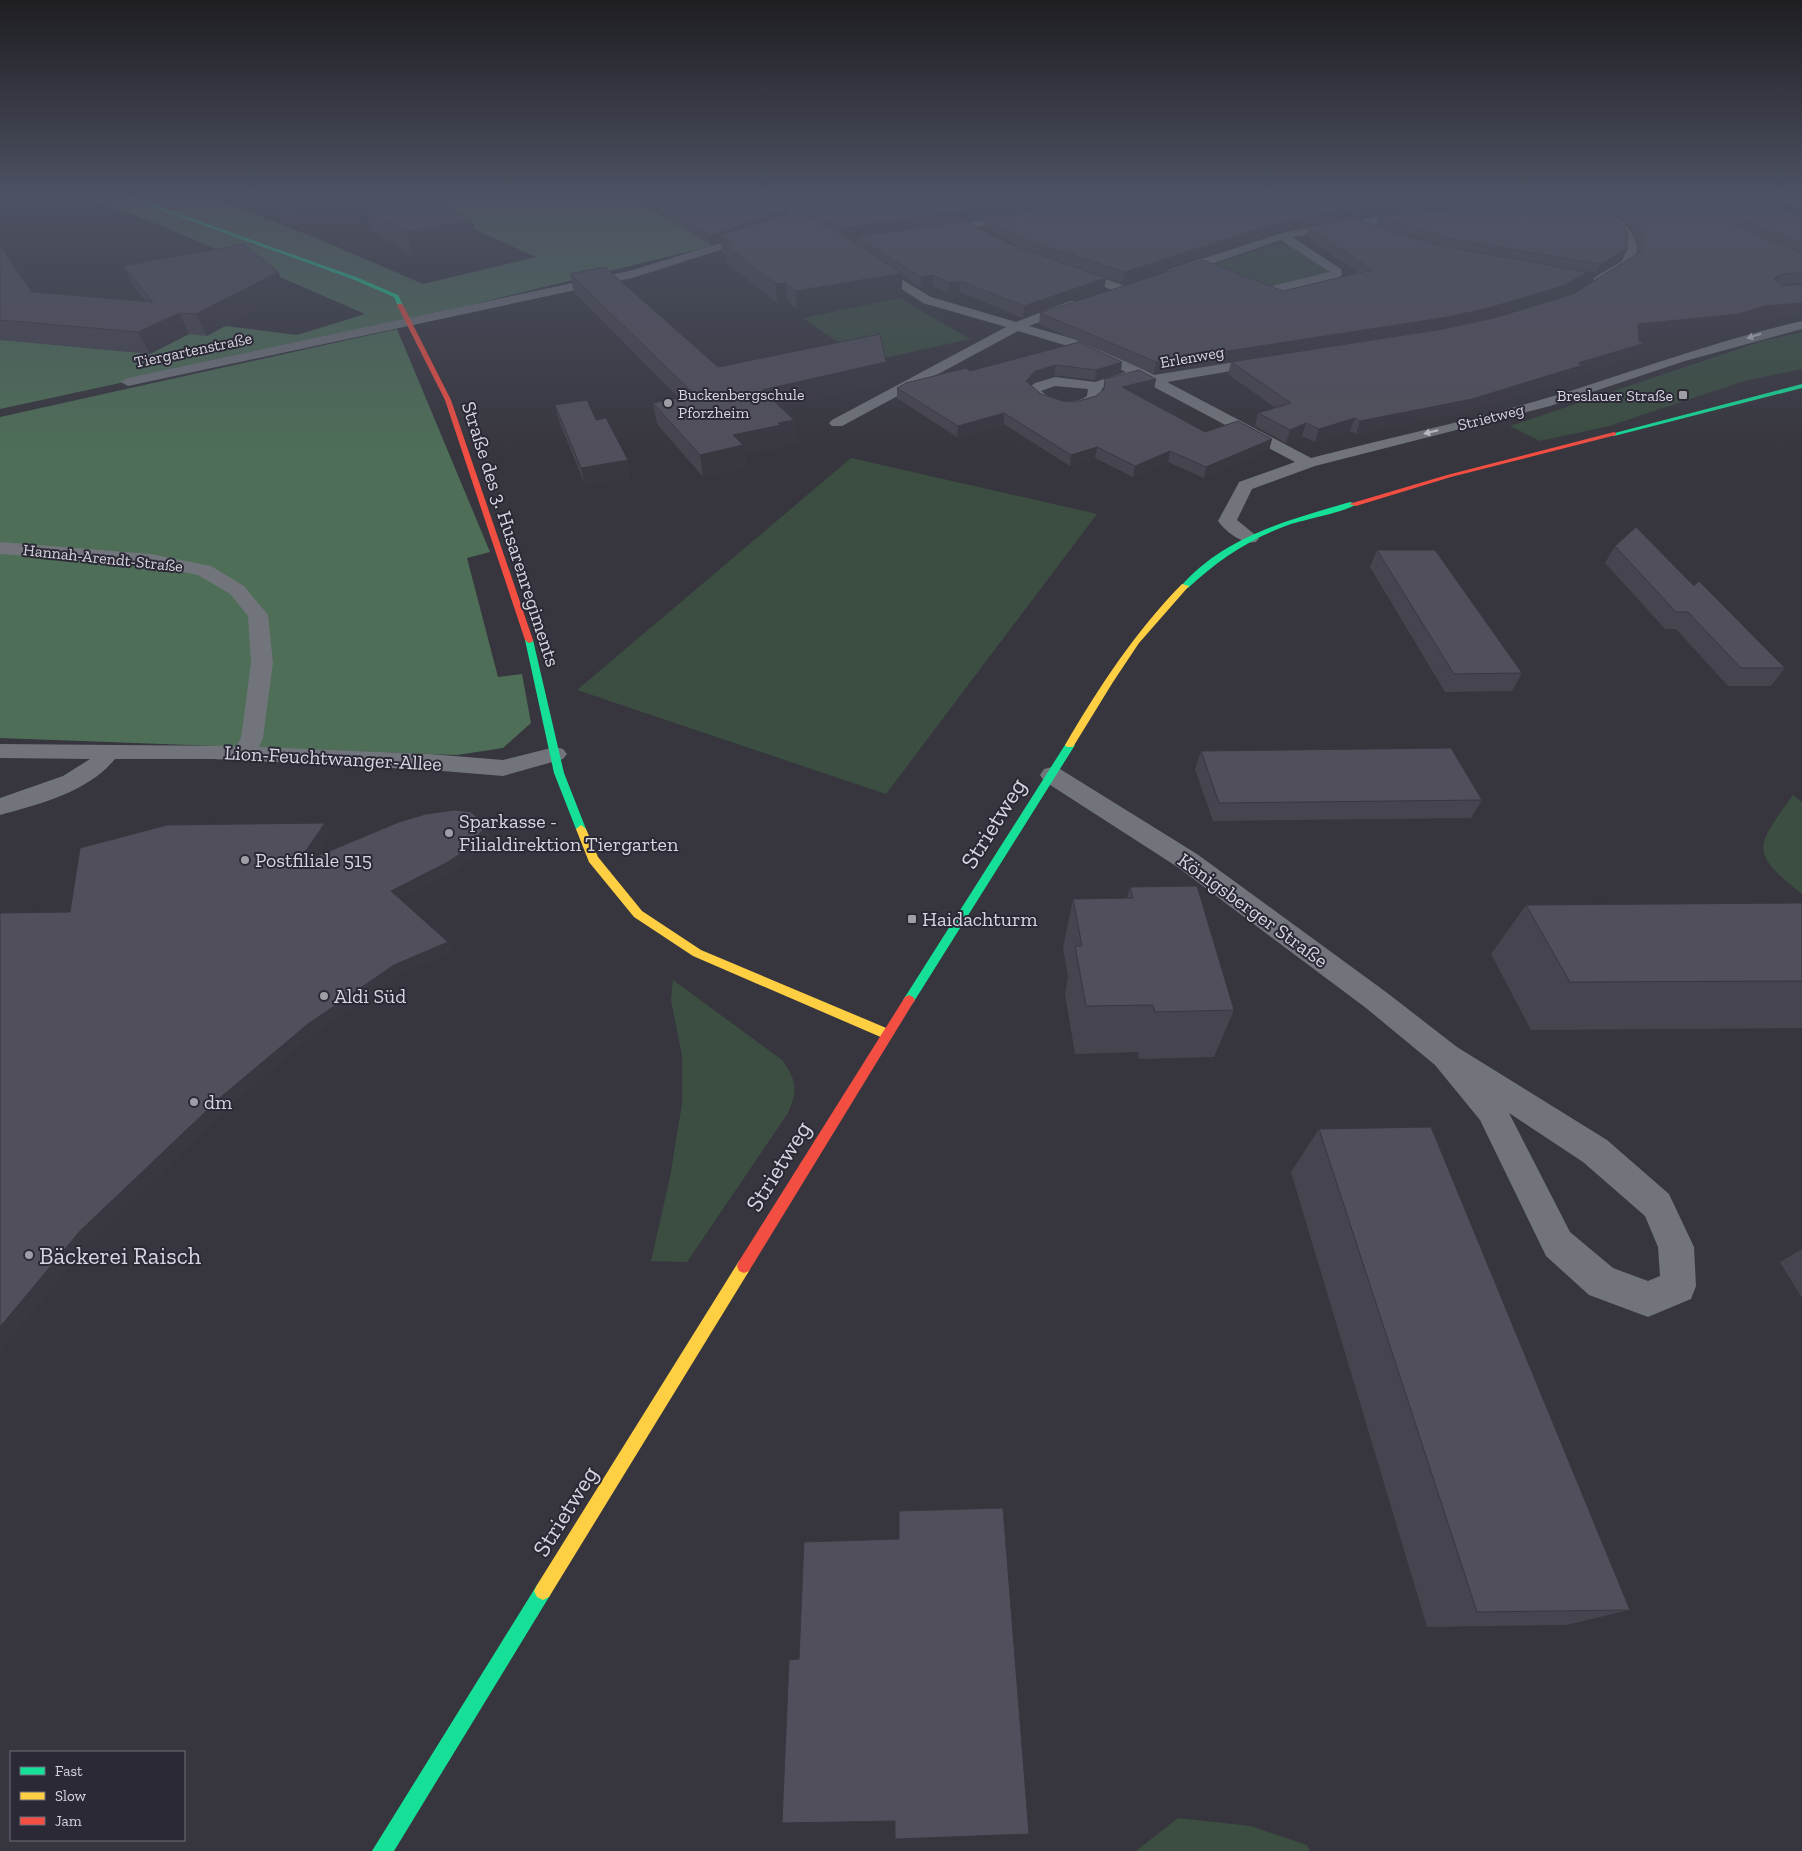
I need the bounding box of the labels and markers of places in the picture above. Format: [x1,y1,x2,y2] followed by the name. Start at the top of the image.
[678,385,804,422] place label: Buckenbergschule Pforzheim
[1557,386,1673,405] place label: Breslauer Straße
[1677,389,1689,401] marker: Breslauer Straße
[662,397,674,409] marker: Buckenbergschule Pforzheim
[459,809,679,856] place label: Sparkasse - Filialdirektion Tiergarten
[443,827,455,839] marker: Sparkasse - Filialdirektion Tiergarten
[255,848,372,872] place label: Postfiliale 515
[239,854,251,866] marker: Postfiliale 515
[922,907,1038,931] place label: Haidachturm
[906,913,918,925] marker: Haidachturm
[334,984,406,1008] place label: Aldi Süd
[318,990,330,1002] marker: Aldi Süd
[204,1090,233,1114] place label: dm
[188,1096,200,1108] marker: dm
[39,1241,202,1270] place label: Bäckerei Raisch
[23,1249,35,1261] marker: Bäckerei Raisch

